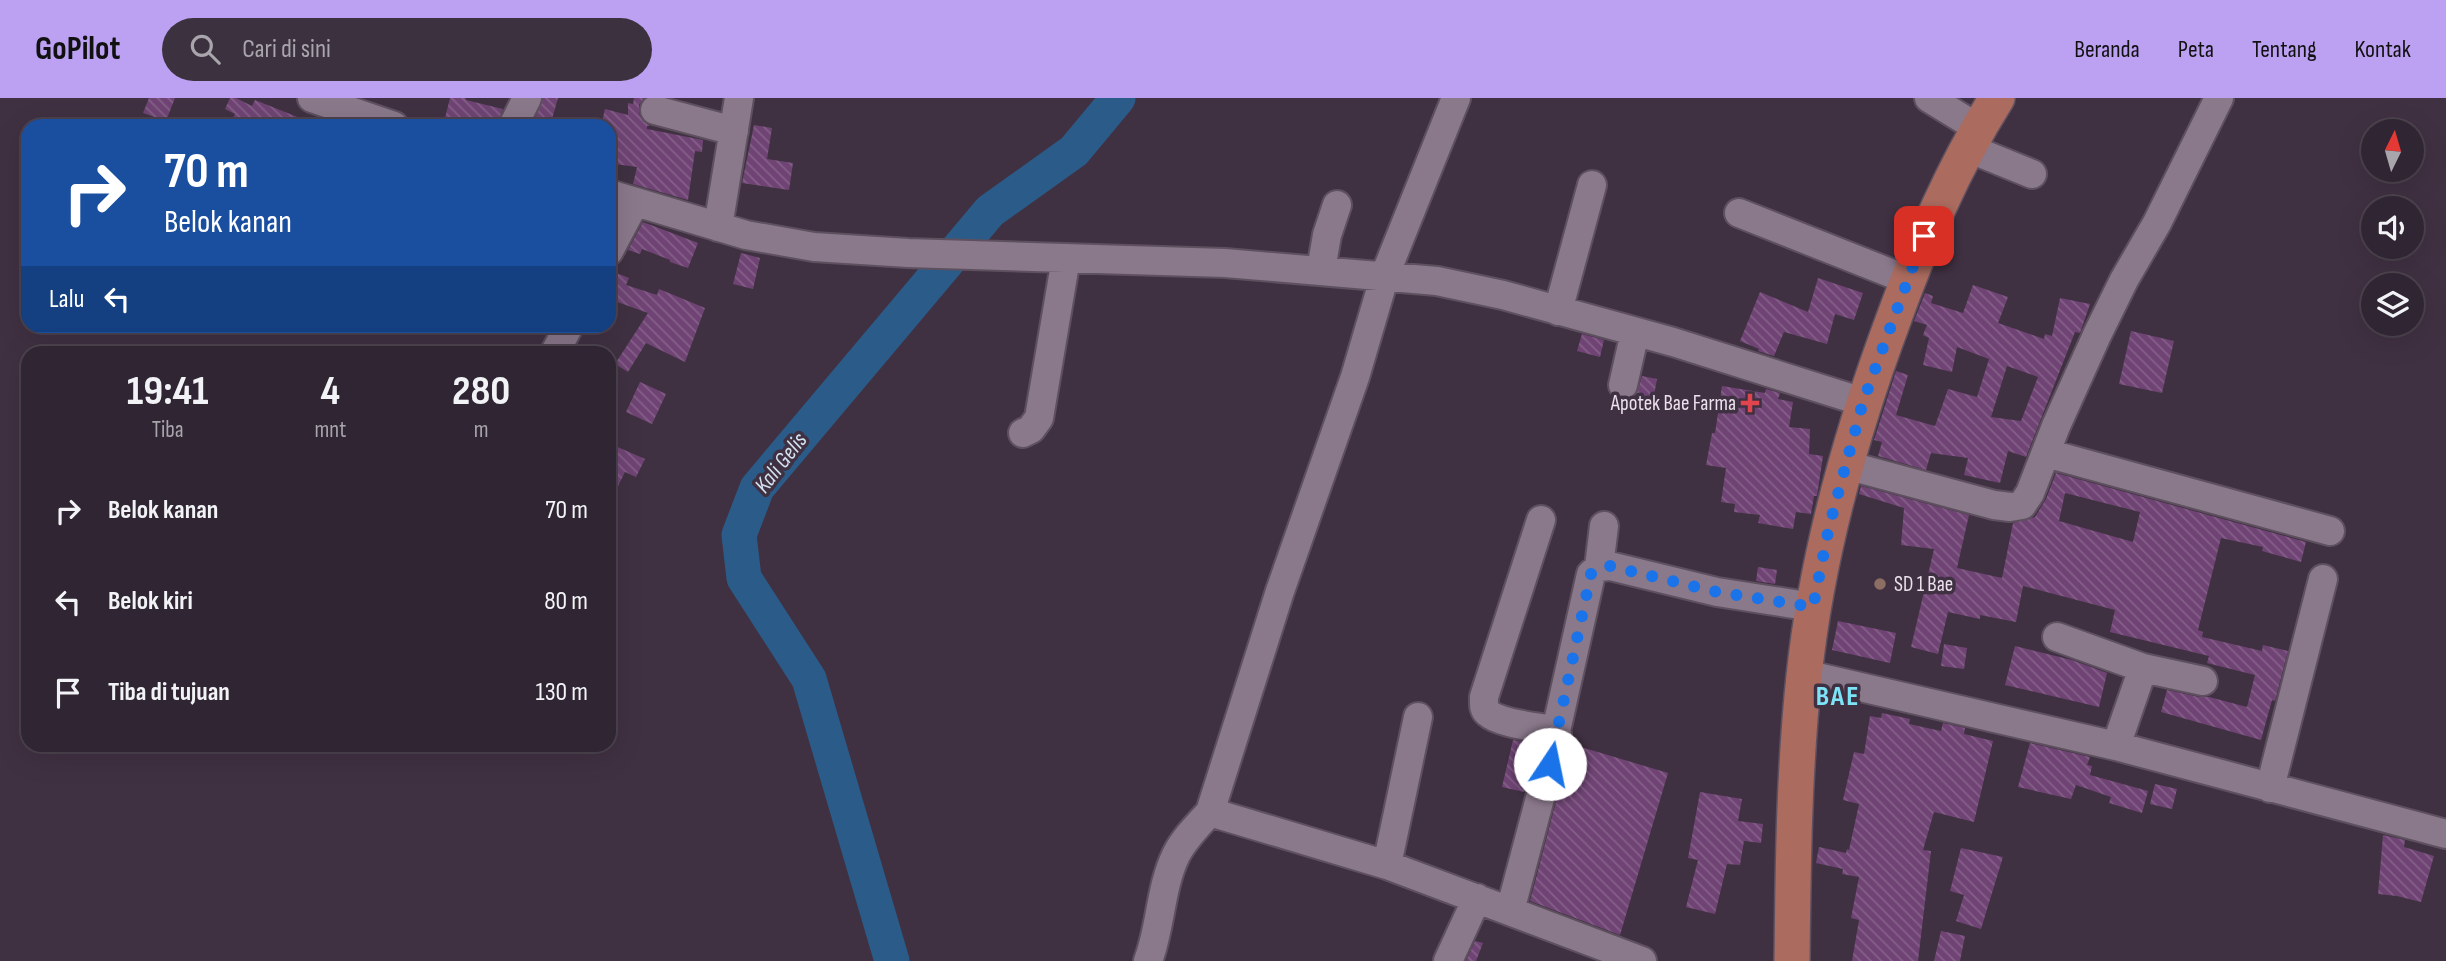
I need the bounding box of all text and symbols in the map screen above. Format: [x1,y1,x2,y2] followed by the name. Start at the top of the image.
[162,18,652,81] search box
[35,29,120,69] text: GoPilot
[186,30,224,68] icon: search
[242,34,331,65] text: Cari di sini
[2074,35,2140,64] text: Beranda
[2178,35,2214,64] text: Peta
[2252,35,2317,64] text: Tentang
[2355,35,2411,64] text: Kontak
[2361,119,2424,182] north arrow
[2361,119,2424,336] map controls
[164,143,249,202] text: 70 m
[49,147,140,238] icon: right
[2361,196,2424,259] button: sound
[164,203,292,242] text: Belok kanan
[1894,206,1954,266] pin
[1905,217,1943,255] icon: arrive
[2361,273,2424,336] button: layers
[98,280,136,318] icon: left
[49,284,84,315] text: Lalu
[127,366,209,417] text: 19:41
[321,366,340,417] text: 4
[452,366,510,417] text: 280
[1610,391,1736,416] place label: Apotek Bae Farma
[1742,395,1758,411] marker: Apotek Bae Farma
[152,416,184,444] text: Tiba
[314,416,346,444] text: mnt
[474,416,488,444] text: m
[749,427,813,499] water label: Kali Gelis
[49,492,87,530] icon: right
[108,495,218,526] text: Belok kanan
[545,495,588,526] text: 70 m
[1894,572,1953,597] place label: SD 1 Bae
[1872,576,1888,592] marker: SD 1 Bae
[49,583,87,621] icon: left
[108,586,193,617] text: Belok kiri
[544,586,588,617] text: 80 m
[49,674,87,712] icon: arrive
[108,677,230,708] text: Tiba di tujuan
[536,677,588,708] text: 130 m
[1816,680,1860,713] district label: BAE
[1513,727,1587,801] position arrow

